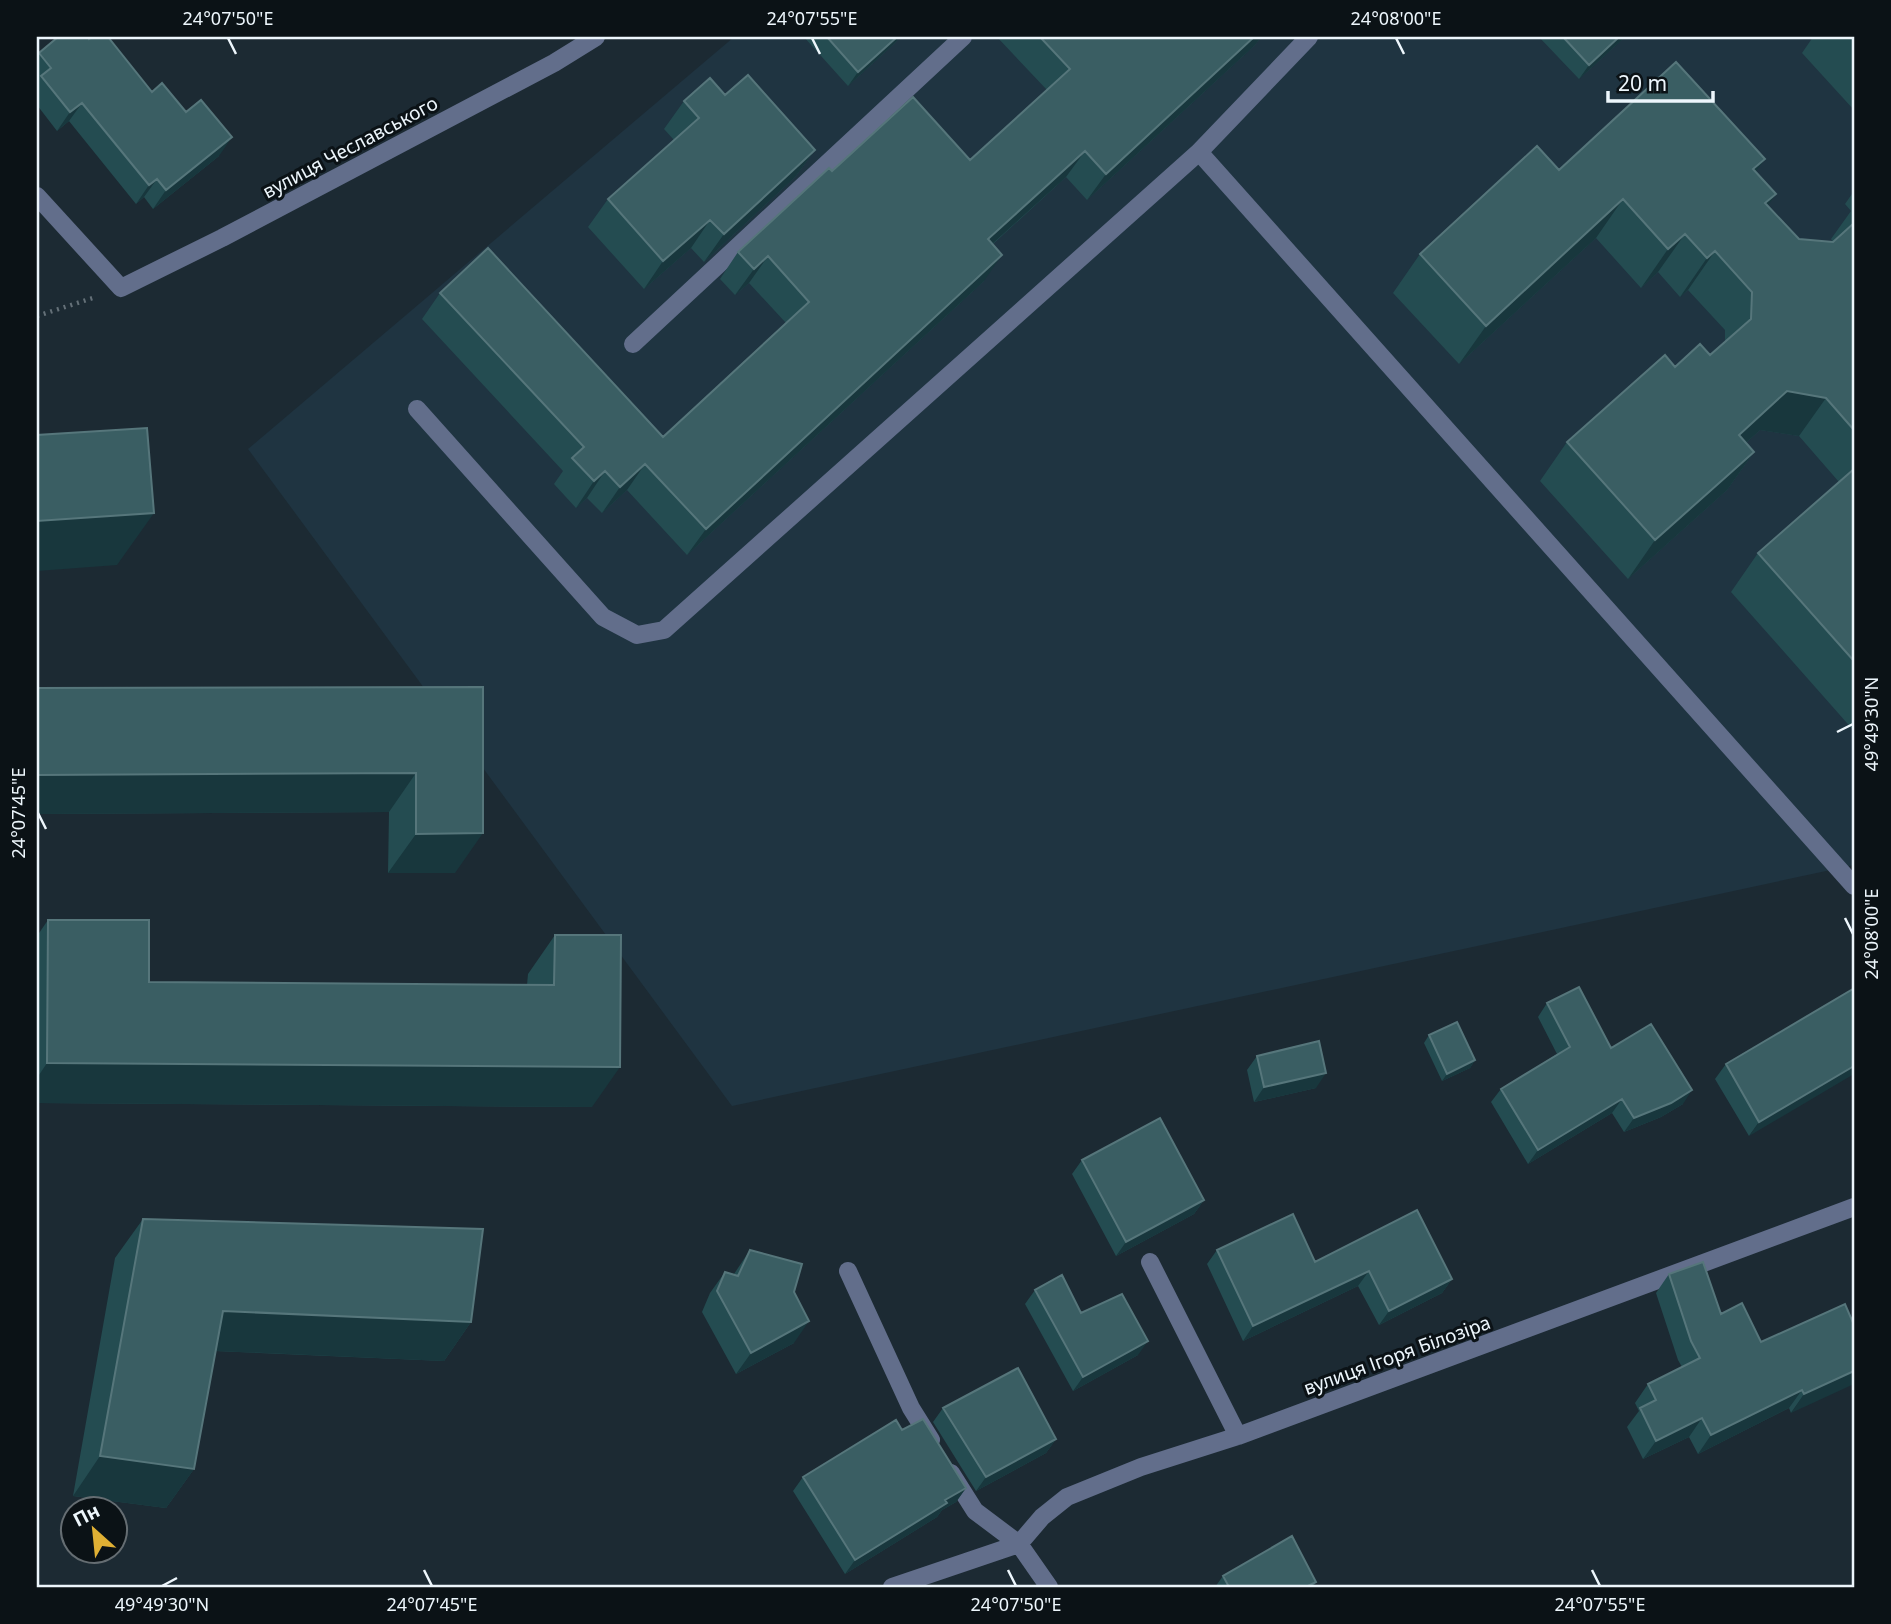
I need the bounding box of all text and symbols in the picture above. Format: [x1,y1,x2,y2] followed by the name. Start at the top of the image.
[183,6,273,30] text: 24°07'50"E
[767,6,857,30] text: 24°07'55"E
[1351,6,1441,30] text: 24°08'00"E
[1608,60,1713,104] scale bar
[1618,69,1667,97] text: 20 m
[258,90,442,204] street label: вулиця Чеславського
[1859,677,1883,771] text: 49°49'30"N
[6,768,30,858] text: 24°07'45"E
[1859,889,1883,979] text: 24°08'00"E
[1300,1309,1494,1401] street label: вулиця Ігоря Білозіра
[60,1494,130,1564] north arrow
[68,1497,104,1533] text: Пн
[115,1592,209,1616] text: 49°49'30"N
[387,1592,477,1616] text: 24°07'45"E
[971,1592,1061,1616] text: 24°07'50"E
[1555,1592,1645,1616] text: 24°07'55"E

